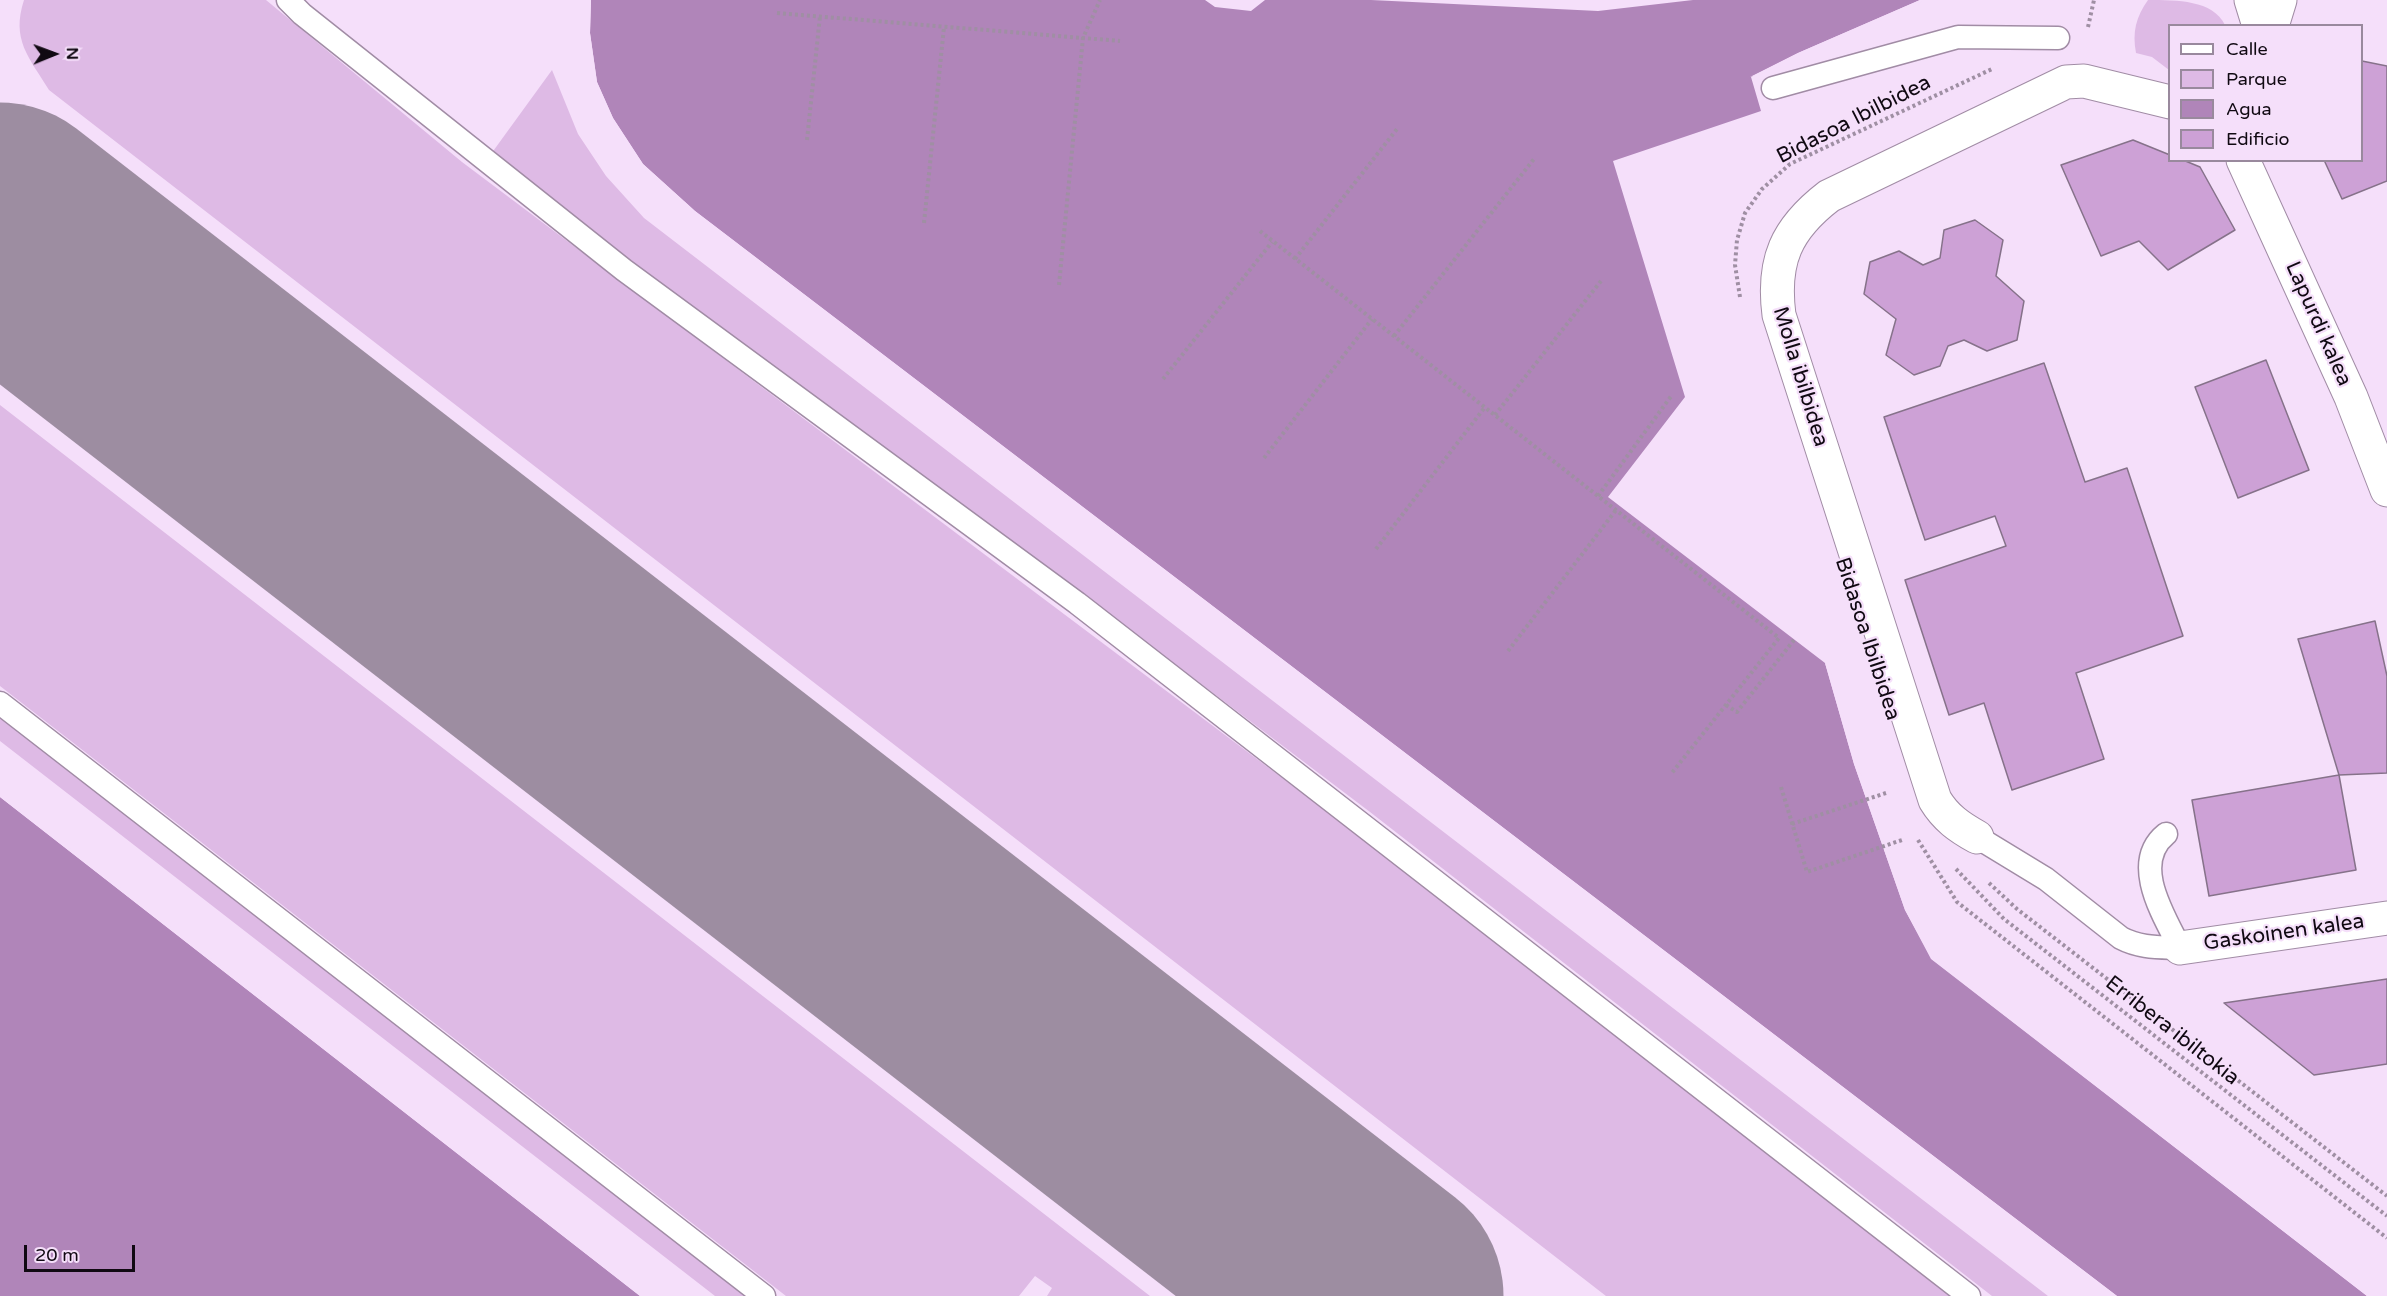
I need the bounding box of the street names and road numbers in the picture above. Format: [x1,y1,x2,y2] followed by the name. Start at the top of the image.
[1773,70,1935,170] street label: Bidasoa Ibilbidea
[2279,258,2357,390] street label: Lapurdi kalea
[1767,304,1833,450] street label: Molla ibilbidea
[1829,554,1905,724] street label: Bidasoa Ibilbidea
[2202,909,2366,957] street label: Gaskoinen kalea
[2100,971,2244,1091] street label: Erribera ibiltokia

